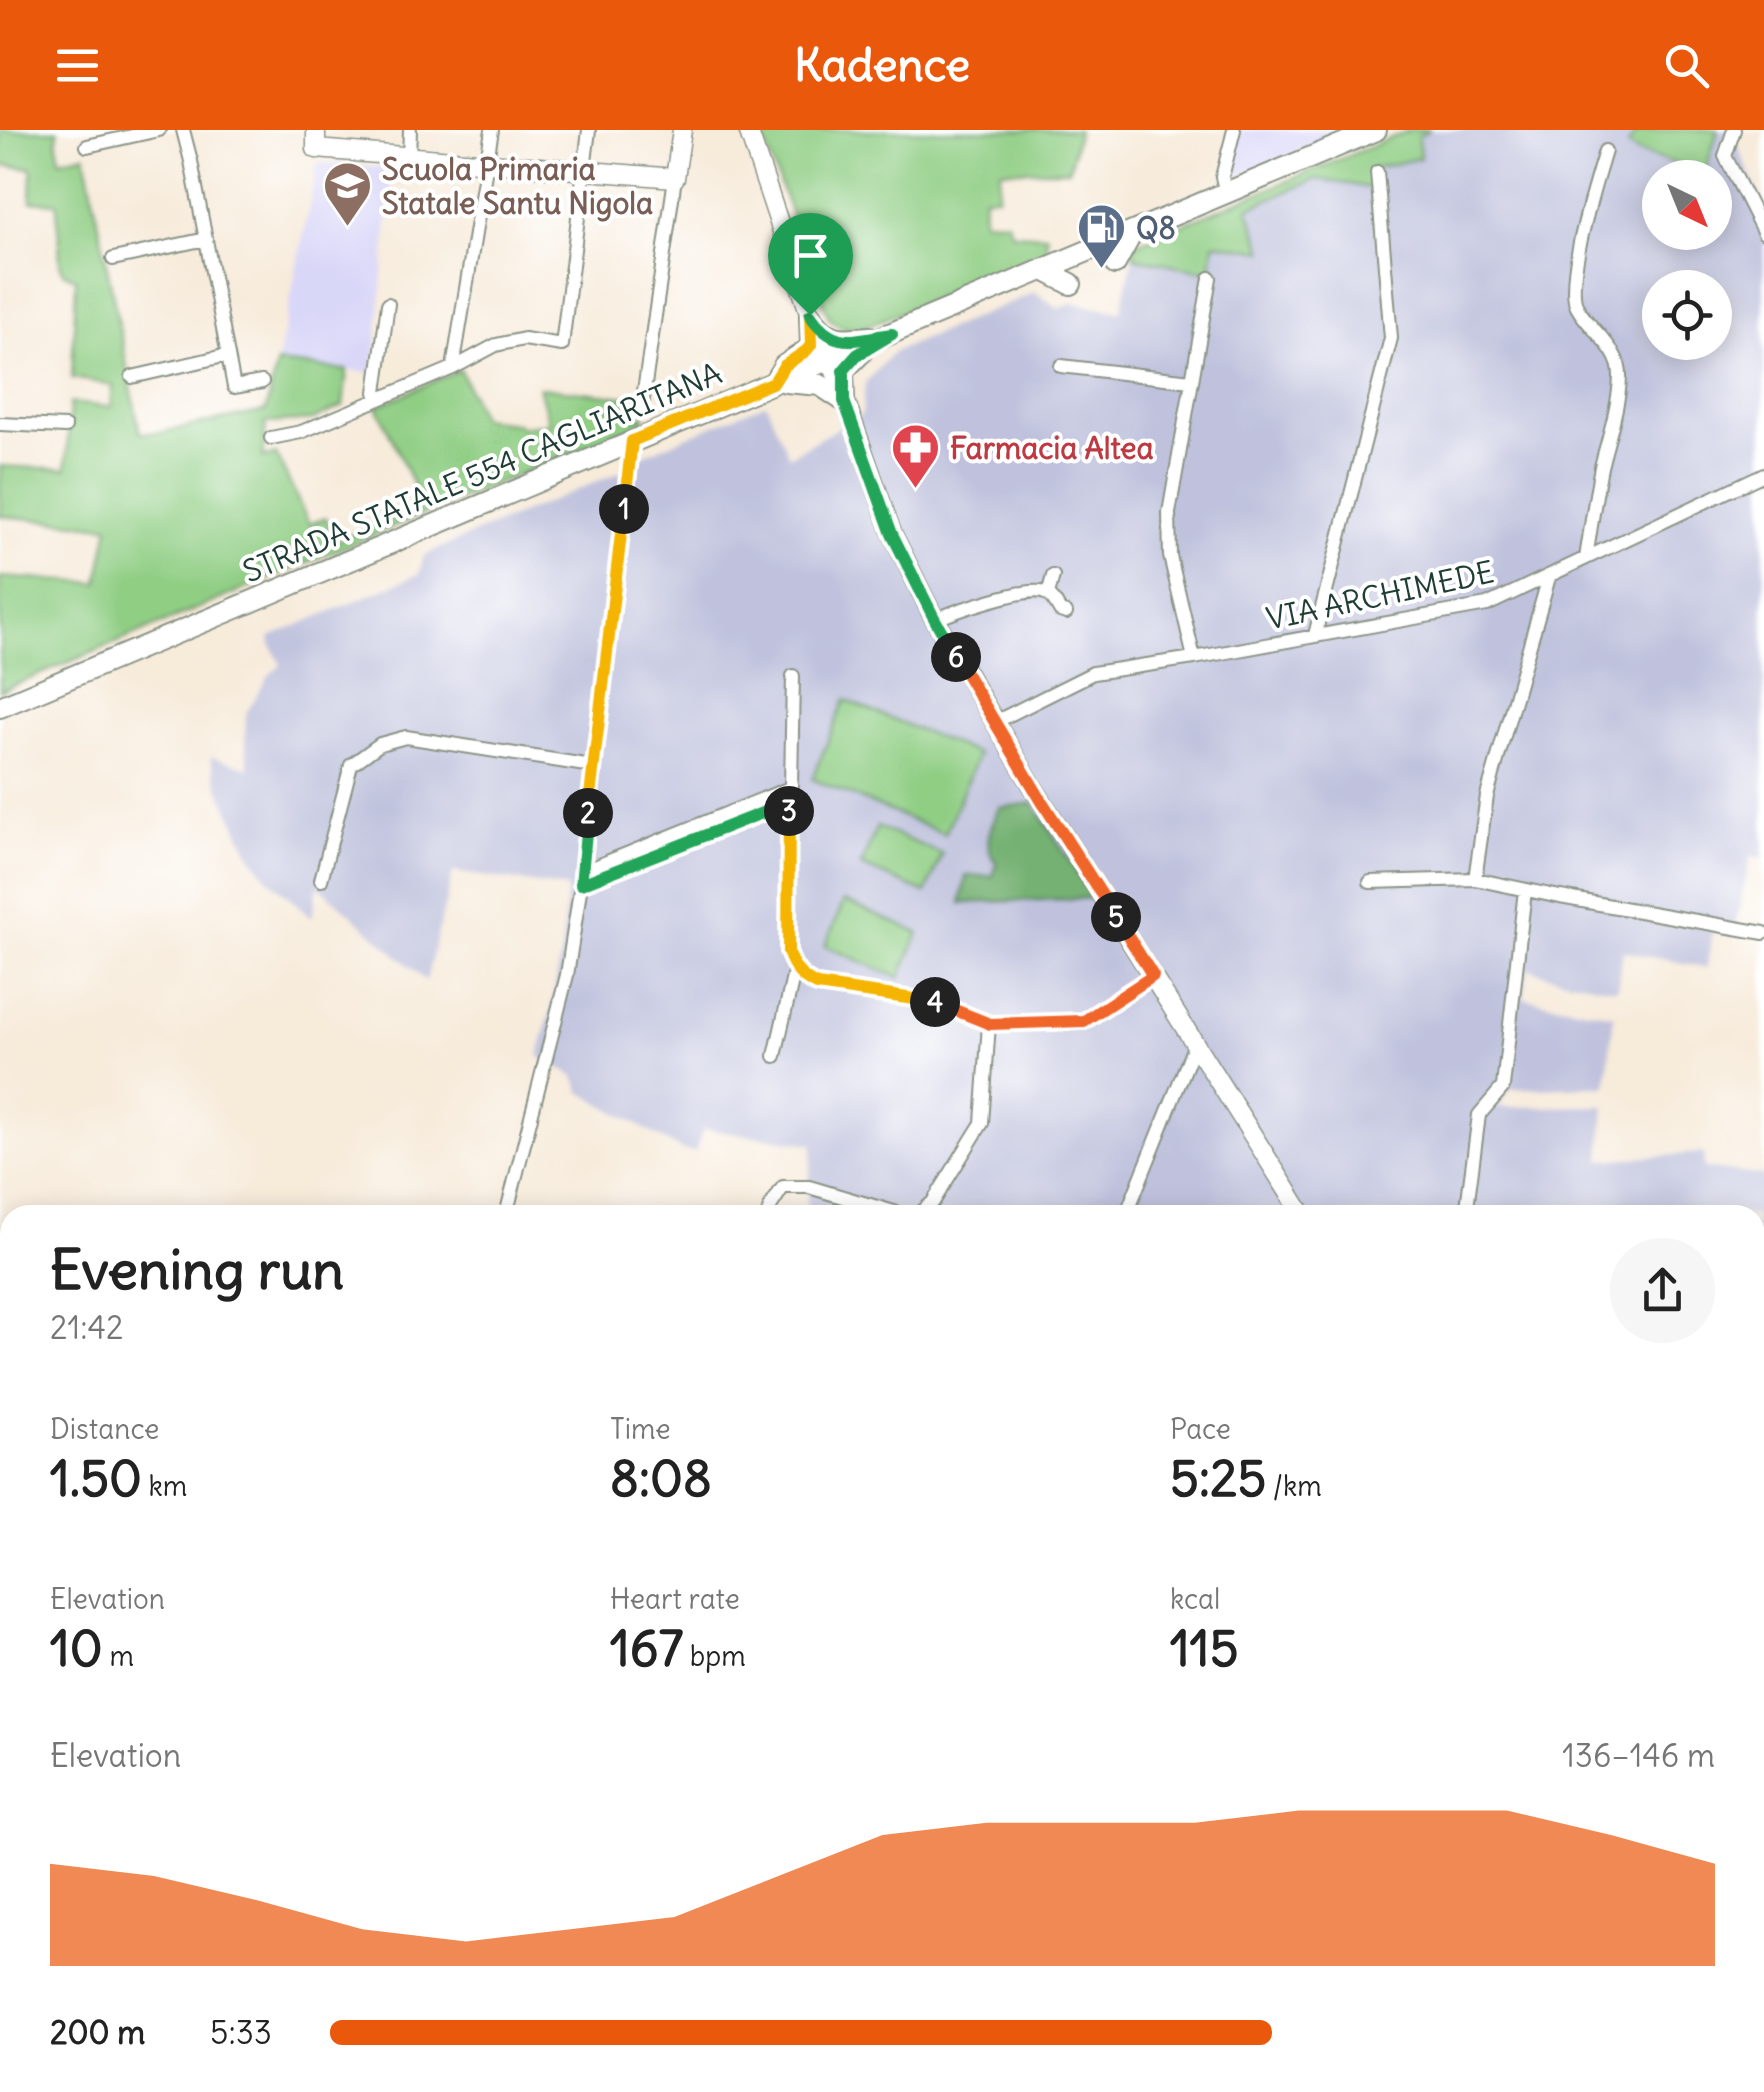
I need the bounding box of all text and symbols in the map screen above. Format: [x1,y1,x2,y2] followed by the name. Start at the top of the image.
[794,37,970,93] text: Kadence
[50,38,105,93] icon: menu
[1659,38,1714,93] icon: search
[382,150,653,222] place label: Scuola Primaria Statale Santu Nigola
[321,160,373,228] school or university icon: Scuola Primaria Statale Santu Nigola
[1642,160,1732,250] north arrow
[1642,160,1732,360] map controls
[1075,202,1127,270] fuel station icon: Q8
[1136,209,1176,247] place label: Q8
[768,213,853,316] pin
[783,228,838,283] icon: arrive
[1642,270,1732,360] button: locate
[237,354,727,590] street label: STRADA STATALE 554 CAGLIARITANA
[889,422,941,490] pharmacy icon: Farmacia Altea
[950,429,1154,467] place label: Farmacia Altea
[599,484,649,534] pin: 1
[618,491,630,527] text: 1
[1263,552,1497,638] street label: VIA ARCHIMEDE
[931,632,981,682] pin: 6
[948,639,964,675] text: 6
[764,786,814,836] pin: 3
[563,788,613,838] pin: 2
[781,793,797,829] text: 3
[580,795,596,831] text: 2
[1091,892,1141,942] pin: 5
[1108,899,1124,935] text: 5
[910,977,960,1027] pin: 4
[927,984,943,1020] text: 4
[50,1235,344,1304] text: Evening run
[1610,1238,1715,1343] button: share
[50,1307,124,1348] text: 21:42
[50,1411,159,1447] text: Distance
[610,1411,671,1447] text: Time
[1170,1411,1231,1447] text: Pace
[50,1447,142,1510] text: 1.50
[610,1447,712,1510] text: 8:08
[1170,1447,1266,1510] text: 5:25
[142,1468,187,1504] text: km
[1266,1468,1322,1504] text: /km
[50,1581,165,1617] text: Elevation
[610,1581,740,1617] text: Heart rate
[1170,1581,1220,1617] text: kcal
[50,1617,103,1680] text: 10
[610,1617,683,1680] text: 167
[1170,1617,1238,1680] text: 115
[103,1638,134,1674] text: m
[683,1638,746,1674] text: bpm
[50,1735,181,1776] text: Elevation
[1562,1735,1715,1776] text: 136–146 m
[50,2012,145,2053] text: 200 m
[210,2012,272,2053] text: 5:33

